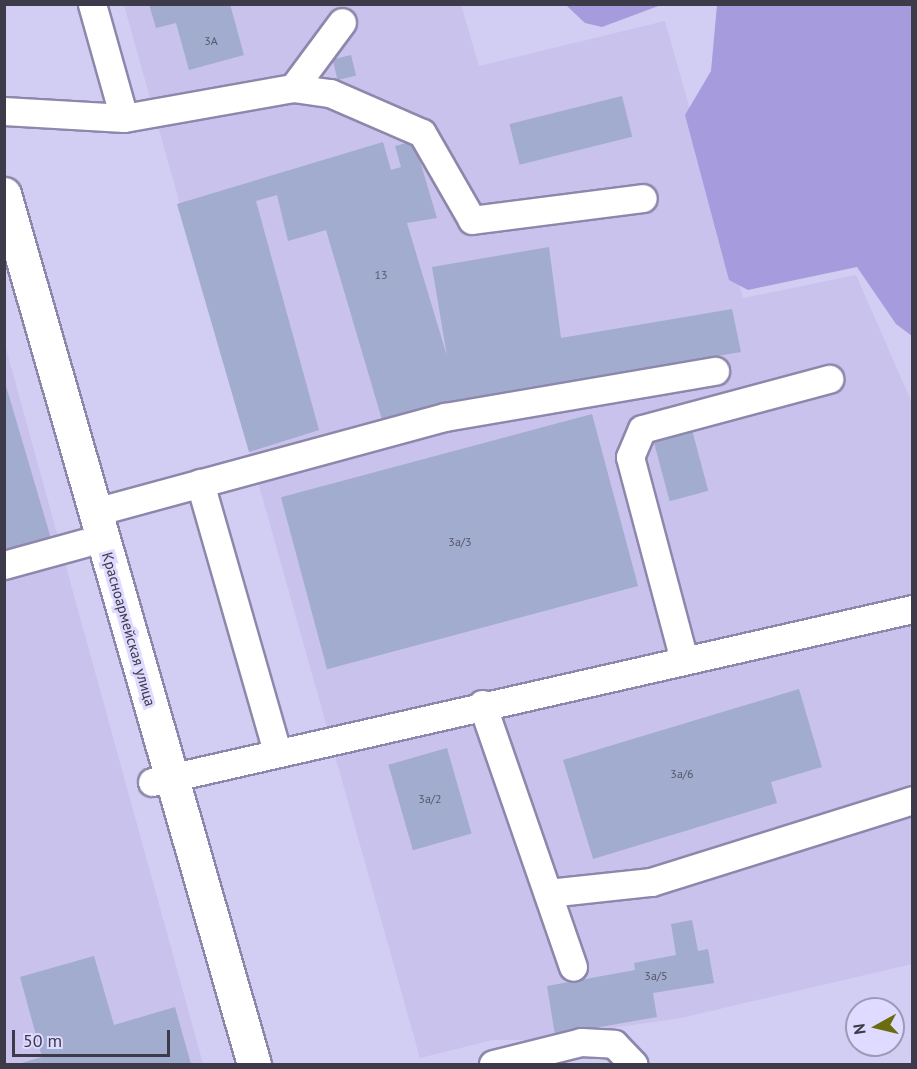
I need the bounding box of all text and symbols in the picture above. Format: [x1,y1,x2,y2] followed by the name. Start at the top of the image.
[204,34,218,48] house number: 3А
[374,268,388,282] house number: 13
[448,535,472,549] house number: 3а/3
[98,550,160,708] street label: Красноармейская улица
[670,767,694,781] house number: 3а/6
[418,792,442,806] house number: 3а/2
[644,969,668,983] house number: 3а/5
[845,997,905,1057] north arrow
[15,1018,172,1056] scale bar
[849,1023,870,1036] text: N
[23,1029,62,1052] text: 50 m

